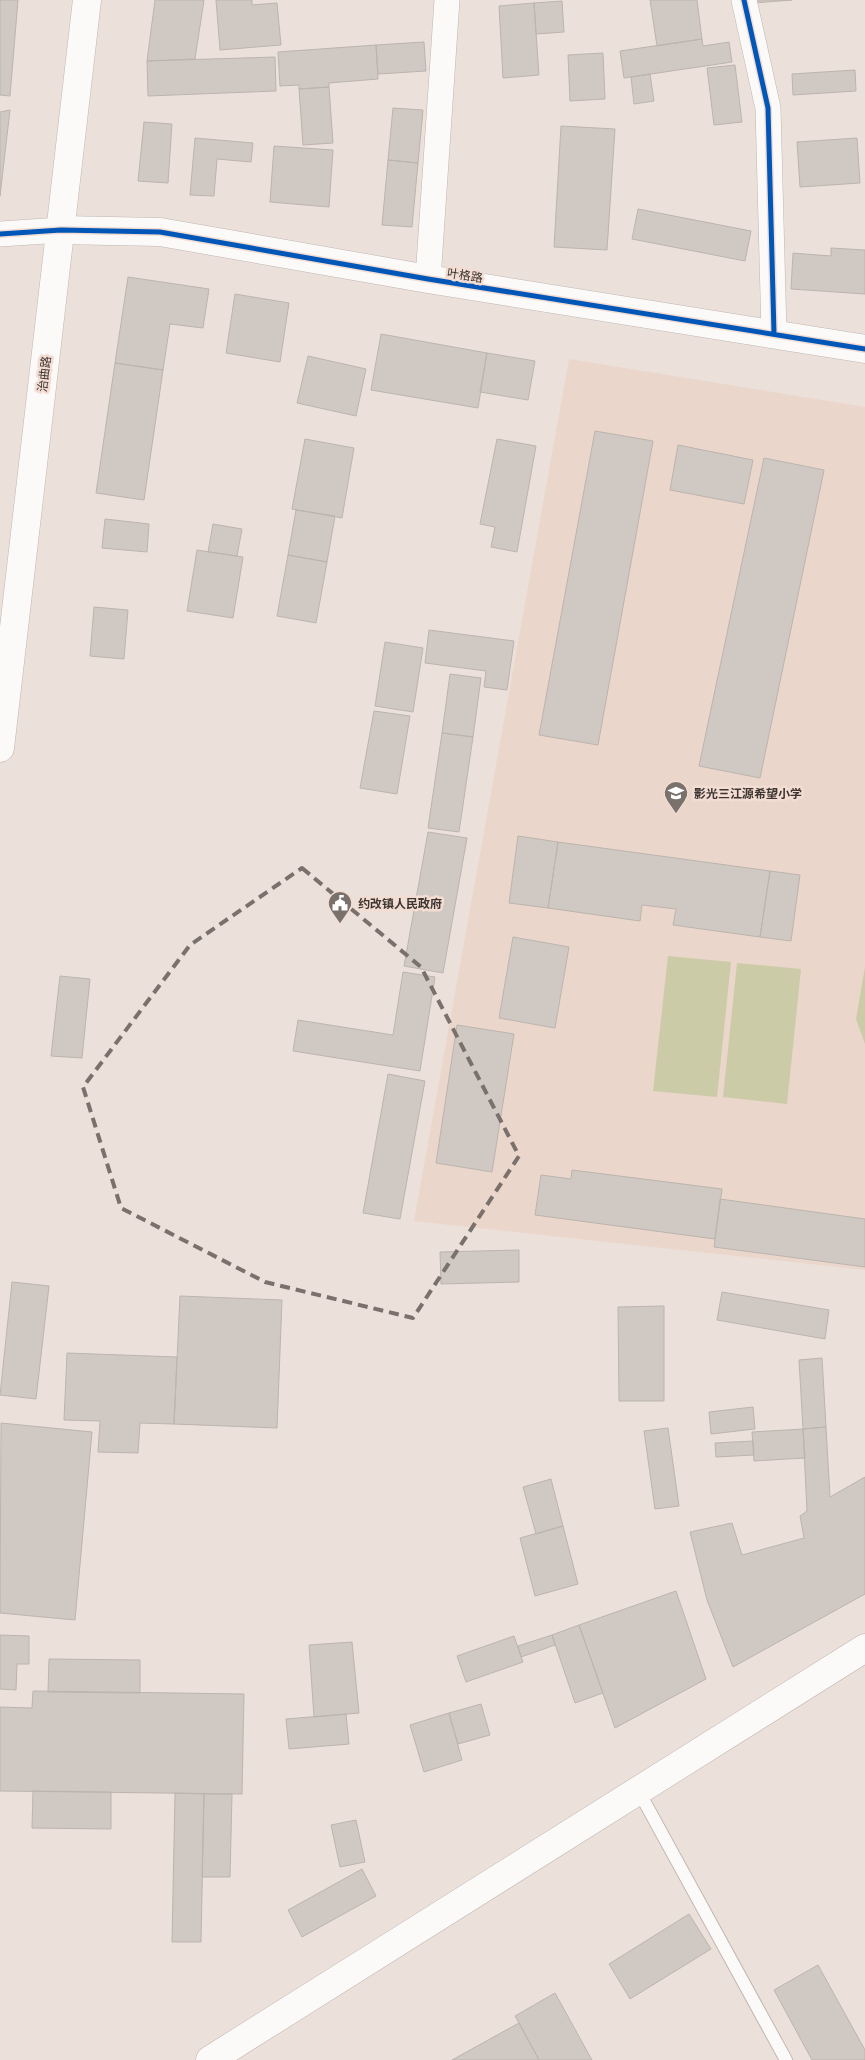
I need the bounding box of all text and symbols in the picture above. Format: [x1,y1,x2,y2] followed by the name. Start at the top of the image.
[446,265,484,285] street label: 叶格路
[34,355,54,393] street label: 治曲路
[663,780,689,814] school or university icon: 影光三江源希望小学
[694,786,802,801] place label: 影光三江源希望小学
[327,890,353,924] public building icon: 约改镇人民政府
[358,896,442,911] place label: 约改镇人民政府

